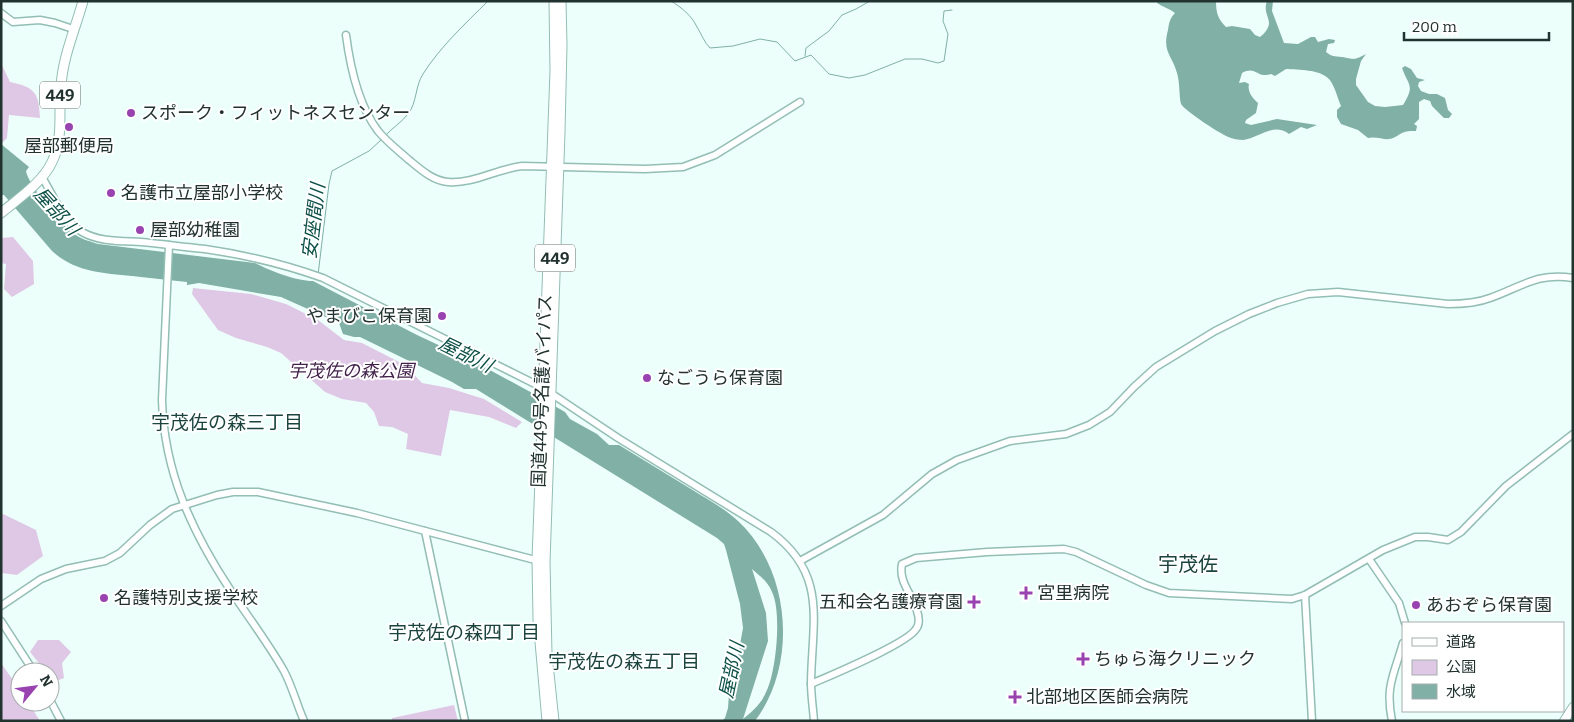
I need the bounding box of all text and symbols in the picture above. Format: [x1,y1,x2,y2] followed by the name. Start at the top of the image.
[1404,10,1549,42] scale bar
[1412,18,1457,36] text: 200 m
[40,82,80,108] road number: 449
[141,102,410,124] place label: スポーク・フィットネスセンター
[125,107,137,119] marker: スポーク・フィットネスセンター
[63,121,75,133] marker: 屋部郵便局
[24,135,114,157] place label: 屋部郵便局
[297,180,330,260] water label: 安座間川
[29,182,86,242] water label: 屋部川
[121,182,283,204] place label: 名護市立屋部小学校
[105,187,117,199] marker: 名護市立屋部小学校
[150,219,240,241] place label: 屋部幼稚園
[134,224,146,236] marker: 屋部幼稚園
[535,244,575,272] road number: 449
[528,294,556,488] street label: 国道449号名護バイパス
[306,305,432,327] place label: やまびこ保育園
[436,310,448,322] marker: やまびこ保育園
[435,332,498,378] water label: 屋部川
[288,360,417,382] park label: 宇茂佐の森公園
[657,367,783,389] place label: なごうら保育園
[641,372,653,384] marker: なごうら保育園
[151,411,303,434] district label: 宇茂佐の森三丁目
[1158,552,1218,576] district label: 宇茂佐
[1037,582,1109,604] place label: 宮里病院
[1019,586,1033,600] marker: 宮里病院
[114,587,258,609] place label: 名護特別支援学校
[819,591,963,613] place label: 五和会名護療育園
[98,592,110,604] marker: 名護特別支援学校
[1426,594,1552,616] place label: あおぞら保育園
[967,595,981,609] marker: 五和会名護療育園
[1410,599,1422,611] marker: あおぞら保育園
[388,621,540,644] district label: 宇茂佐の森四丁目
[1402,622,1564,712] legend
[1446,633,1476,651] text: 道路
[714,638,749,700] water label: 屋部川
[1094,648,1256,670] place label: ちゅら海クリニック
[548,650,700,673] district label: 宇茂佐の森五丁目
[1076,652,1090,666] marker: ちゅら海クリニック
[1446,658,1476,676] text: 公園
[10,662,60,712] north arrow
[36,672,56,690] text: N
[1446,683,1476,701] text: 水域
[1026,686,1188,708] place label: 北部地区医師会病院
[1008,690,1022,704] marker: 北部地区医師会病院

